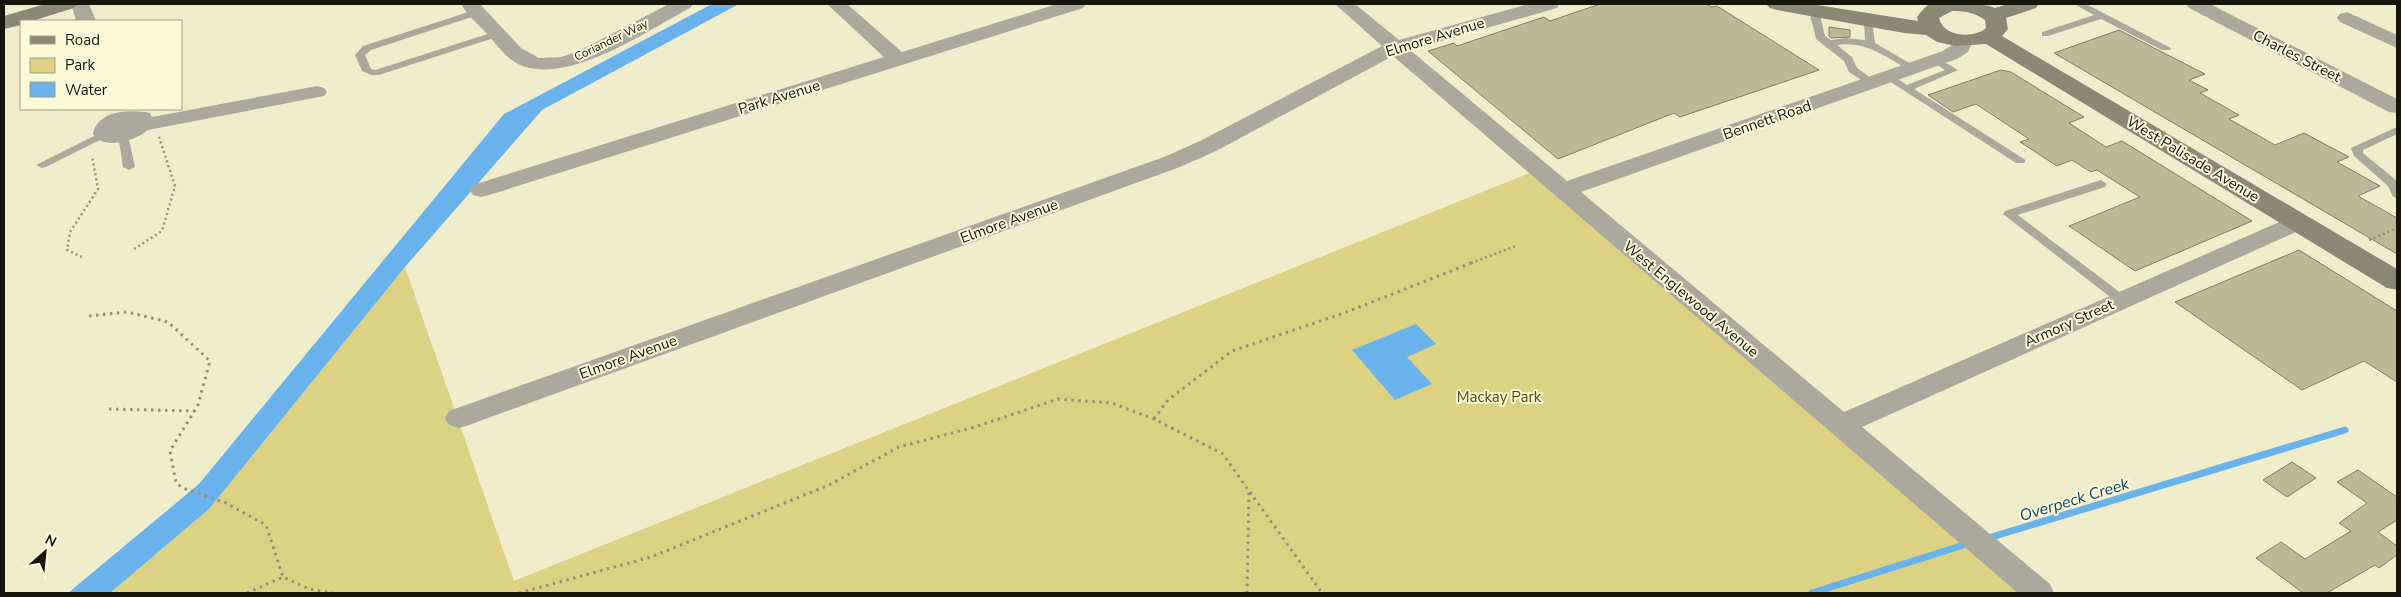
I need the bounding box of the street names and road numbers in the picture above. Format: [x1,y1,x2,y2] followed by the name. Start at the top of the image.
[1383,12,1487,62] street label: Elmore Avenue
[571,15,651,65] street label: Coriander Way
[2250,25,2345,87] street label: Charles Street
[736,75,823,119] street label: Park Avenue
[1720,96,1814,144] street label: Bennett Road
[2123,111,2263,207] street label: West Palisade Avenue
[957,194,1061,248] street label: Elmore Avenue
[1619,236,1763,362] street label: West Englewood Avenue
[2021,294,2118,352] street label: Armory Street
[576,330,680,384] street label: Elmore Avenue

